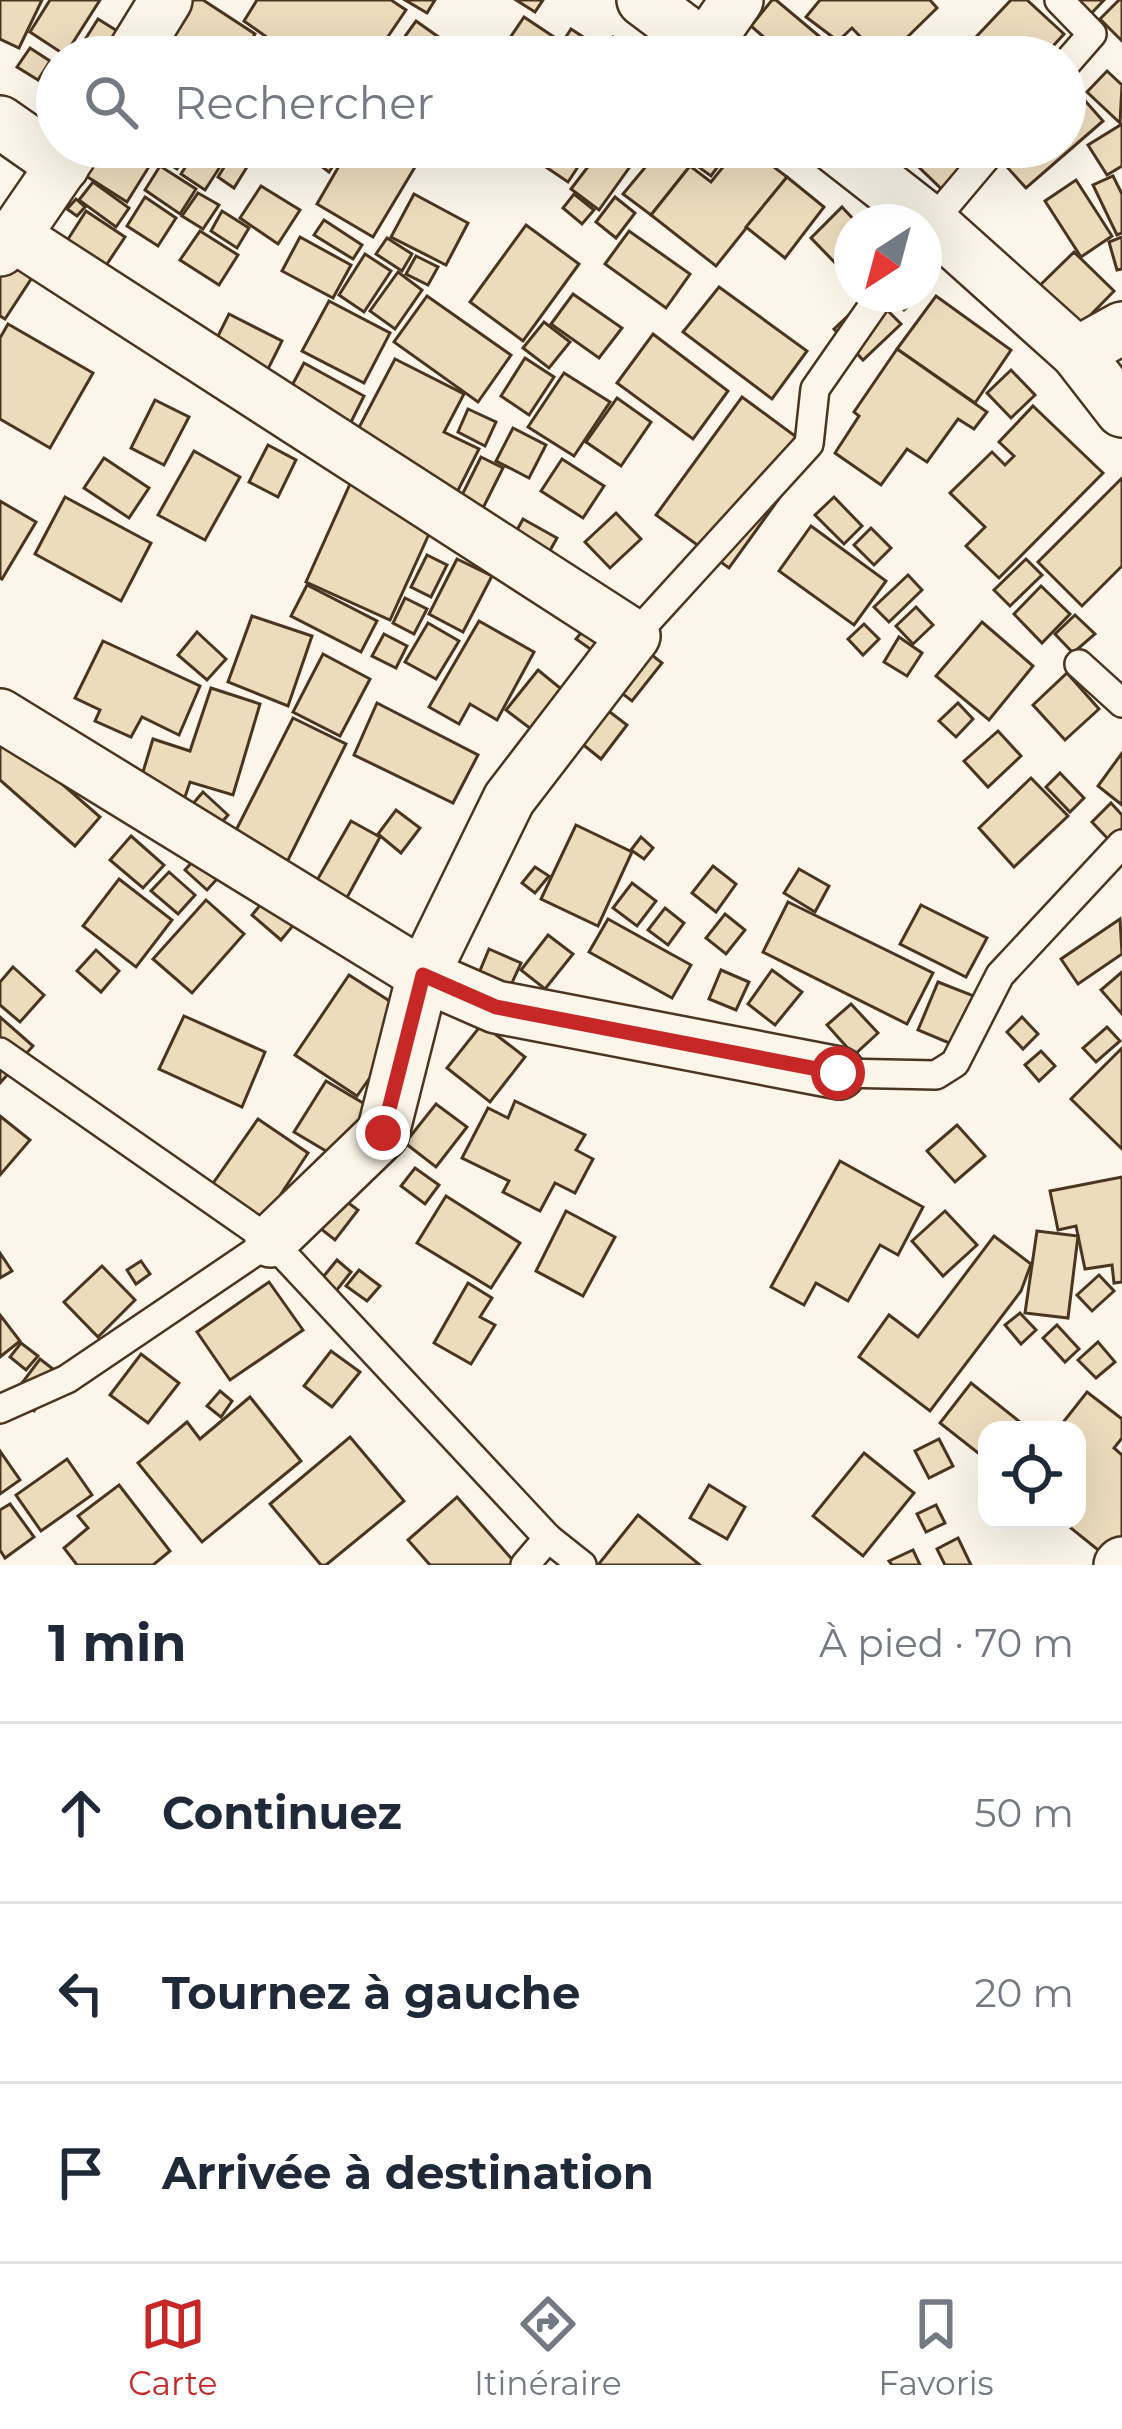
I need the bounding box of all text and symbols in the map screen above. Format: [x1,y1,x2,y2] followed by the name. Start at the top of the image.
[36,36,1086,168] search box
[78,69,144,135] icon: search
[174,75,434,130] text: Rechercher
[834,204,942,312] north arrow
[811,1046,865,1100] route start
[356,1106,410,1160] route end
[978,1421,1086,1529] map controls
[978,1421,1086,1529] button: locate
[48,1612,187,1674] text: 1 min
[819,1619,1074,1667] text: À pied · 70 m
[48,1780,114,1846] icon: ahead
[162,1785,402,1840] text: Continuez
[975,1789,1074,1837] text: 50 m
[48,1960,114,2026] icon: left
[162,1965,580,2020] text: Tournez à gauche
[975,1969,1074,2017] text: 20 m
[48,2140,114,2206] icon: arrive
[162,2145,654,2200] text: Arrivée à destination
[128,2291,217,2403] tab: Carte
[474,2291,622,2403] tab: Itinéraire
[878,2291,994,2403] tab: Favoris

